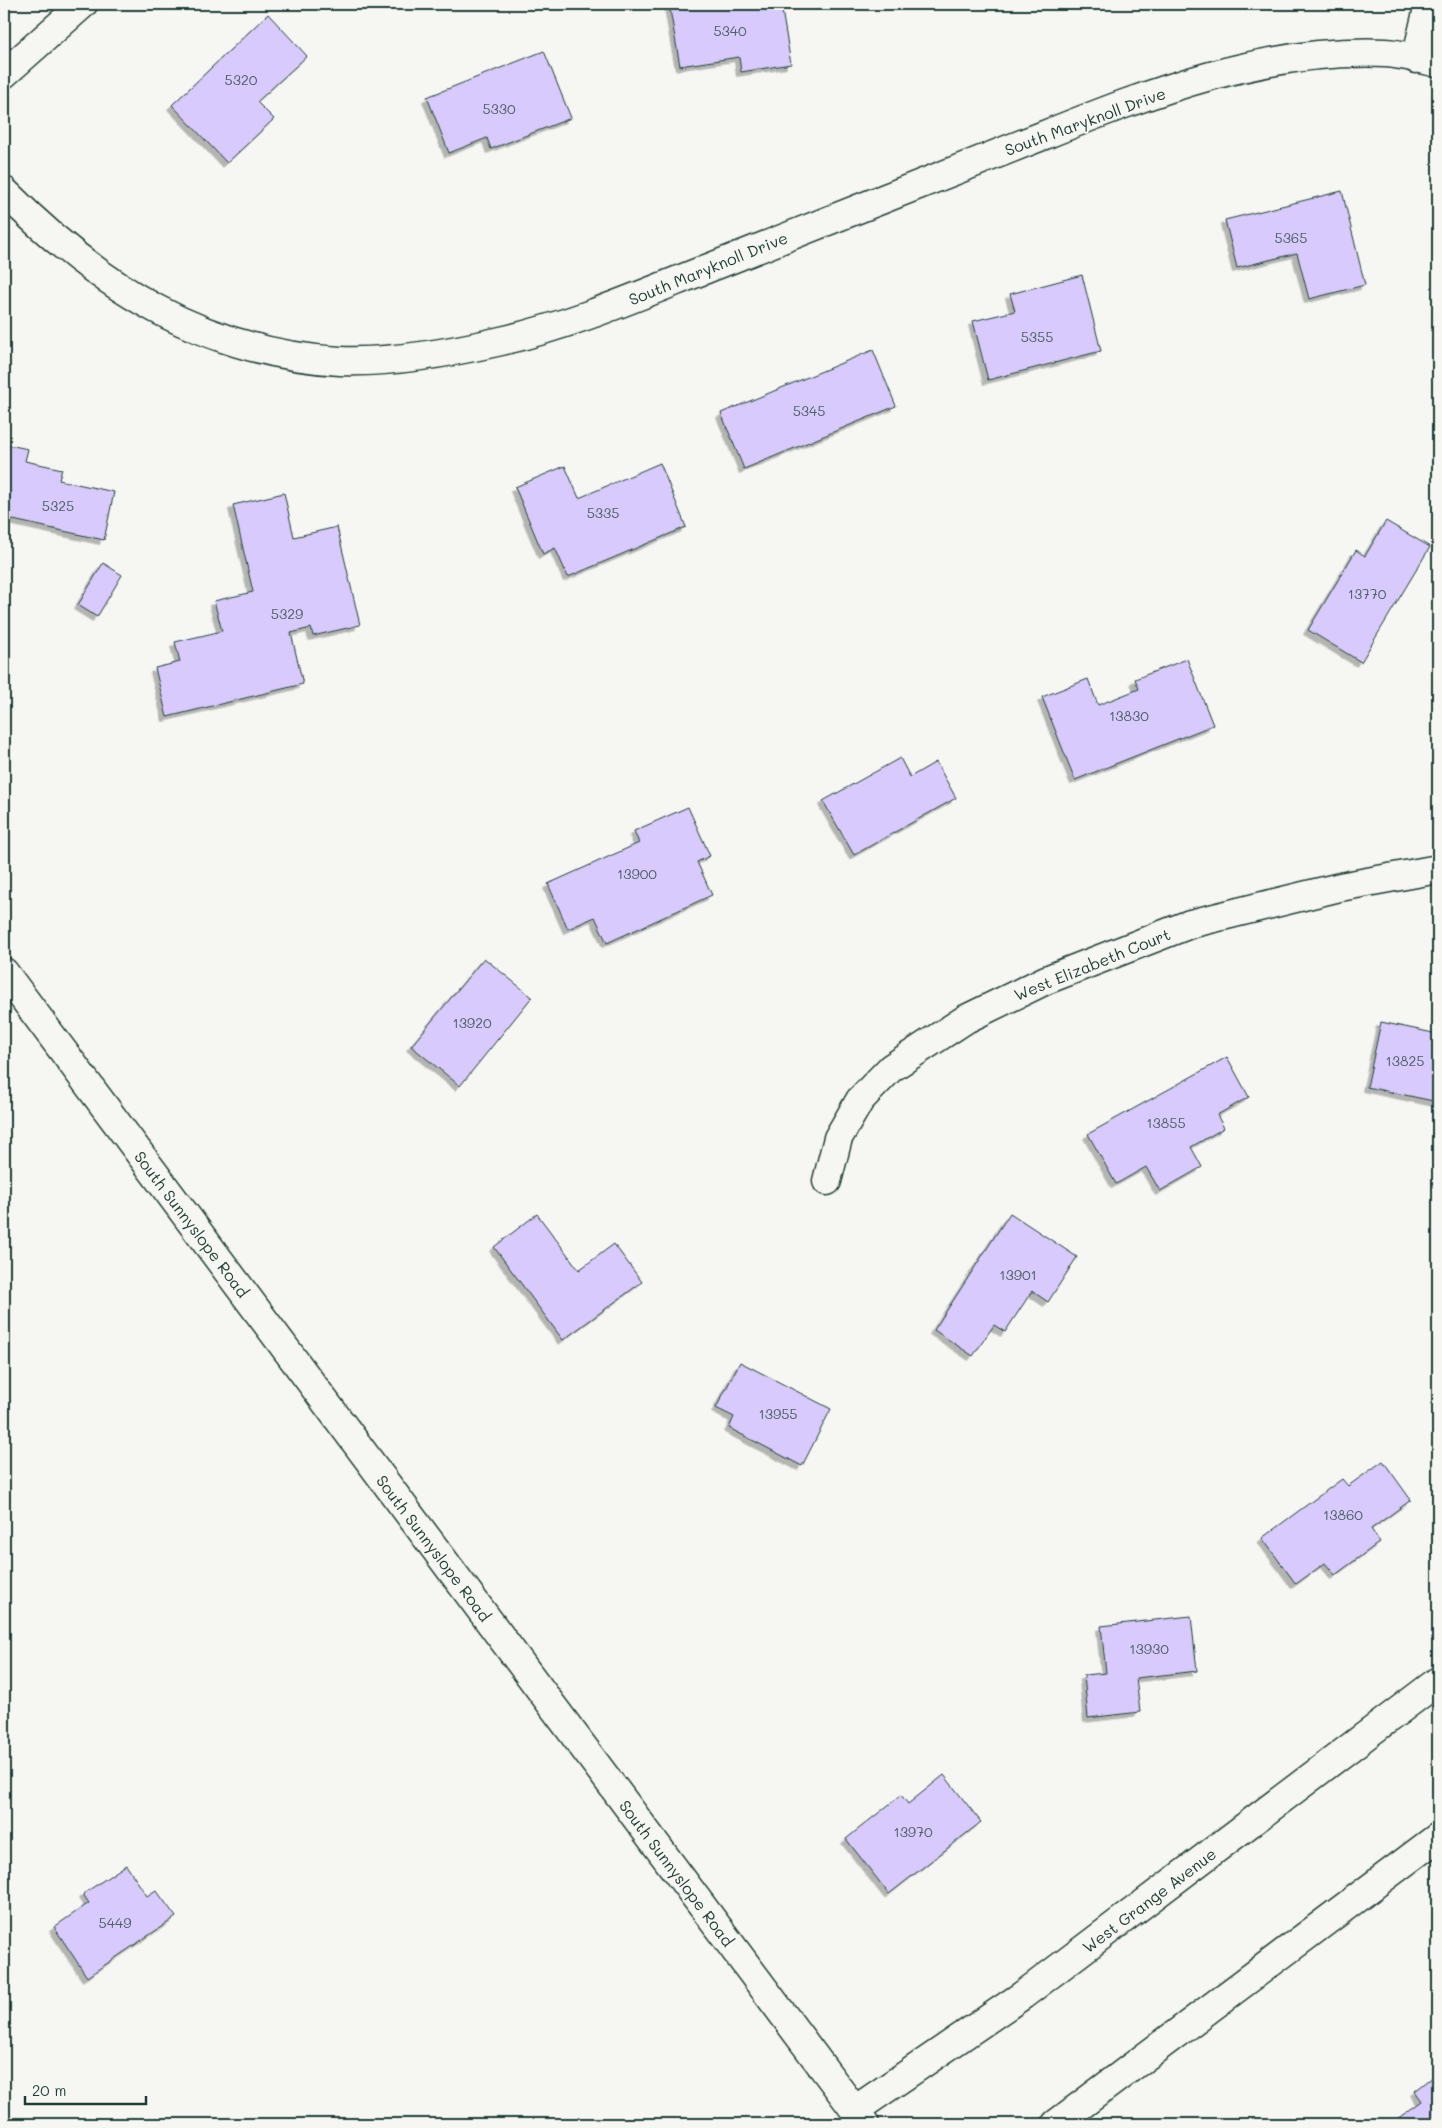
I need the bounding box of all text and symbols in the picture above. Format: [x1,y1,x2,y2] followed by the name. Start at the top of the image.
[713,21,747,40] house number: 5340
[225,70,258,89] house number: 5320
[1002,82,1168,160] street label: South Maryknoll Drive
[482,99,516,118] house number: 5330
[625,226,791,310] street label: South Maryknoll Drive
[1275,228,1307,247] house number: 5365
[1021,327,1053,346] house number: 5355
[793,401,825,420] house number: 5345
[42,496,74,515] house number: 5325
[587,503,619,522] house number: 5335
[1348,584,1387,603] house number: 13770
[271,604,303,623] house number: 5329
[1109,706,1149,725] house number: 13830
[617,864,657,883] house number: 13900
[1011,923,1173,1005] street label: West Elizabeth Court
[452,1013,492,1032] house number: 13920
[1386,1051,1424,1070] house number: 13825
[1146,1113,1186,1132] house number: 13855
[130,1146,254,1302] street label: South Sunnyslope Road
[999,1265,1037,1284] house number: 13901
[758,1404,798,1423] house number: 13955
[372,1470,496,1626] street label: South Sunnyslope Road
[1323,1505,1363,1524] house number: 13860
[1129,1639,1169,1658] house number: 13930
[615,1795,739,1951] street label: South Sunnyslope Road
[893,1822,933,1841] house number: 13970
[1078,1843,1220,1957] street label: West Grange Avenue
[99,1913,131,1932] house number: 5449
[25,2073,146,2105] scale bar
[32,2080,66,2100] text: 20 m

